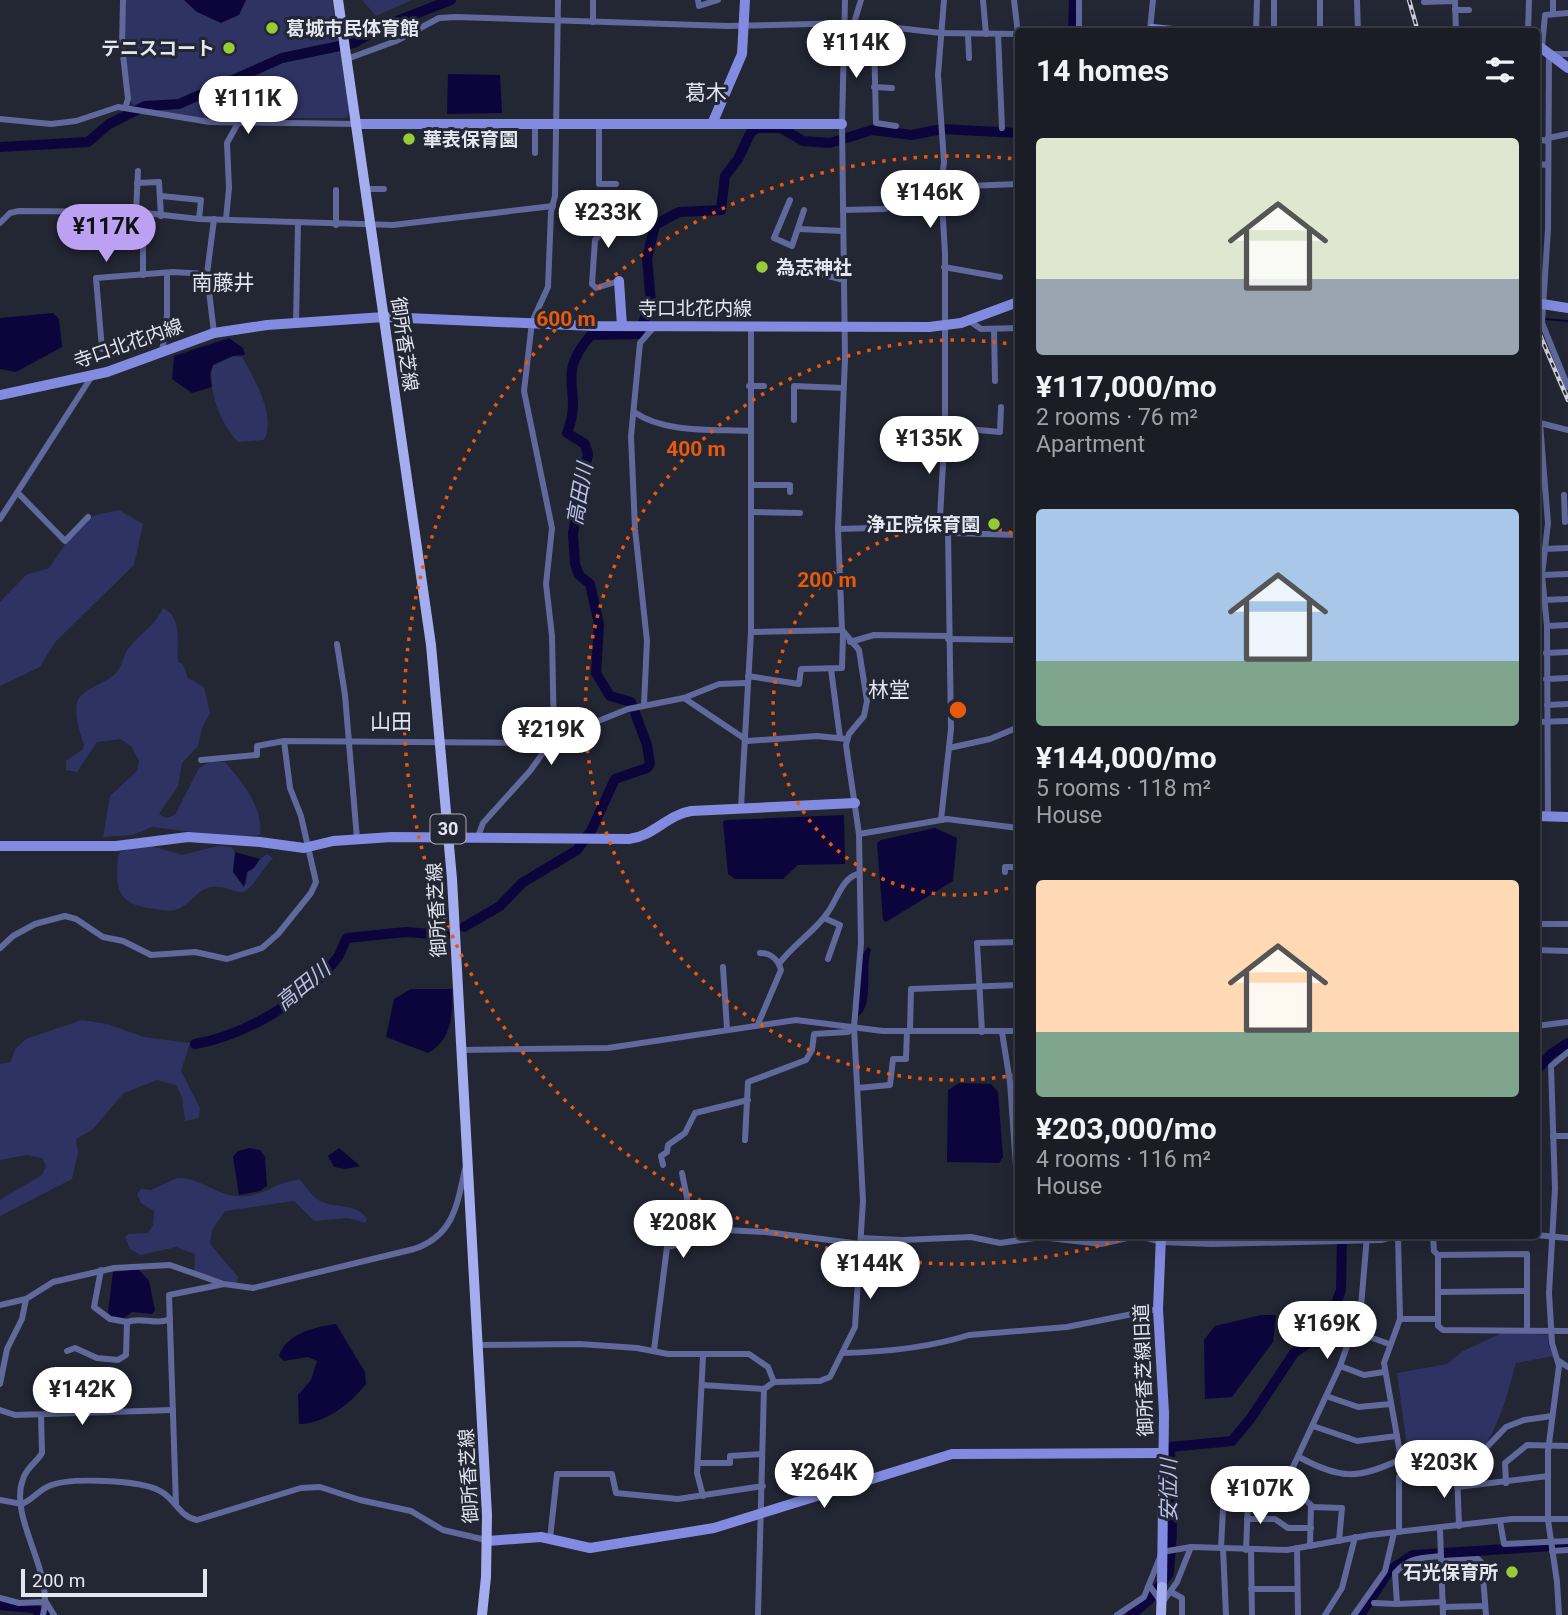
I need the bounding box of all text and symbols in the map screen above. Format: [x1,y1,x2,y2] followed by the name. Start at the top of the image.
[286,17,419,40] place label: 葛城市民体育館
[264,20,280,36] marker: 葛城市民体育館
[807,20,905,80] pin: ¥114K
[823,29,889,56] text: ¥114K
[101,37,215,60] place label: テニスコート
[221,40,237,56] marker: テニスコート
[1481,51,1519,89] icon: filters
[1036,53,1169,88] text: 14 homes
[199,76,297,136] pin: ¥111K
[685,81,727,105] district label: 葛木
[215,85,281,112] text: ¥111K
[423,128,518,151] place label: 華表保育園
[401,131,417,147] marker: 華表保育園
[881,170,979,230] pin: ¥146K
[897,179,963,206] text: ¥146K
[1215,183,1341,309] icon: home
[559,190,657,250] pin: ¥233K
[575,199,641,226] text: ¥233K
[57,204,155,264] pin: ¥117K
[73,213,139,240] text: ¥117K
[776,256,852,279] place label: 為志神社
[754,259,770,275] marker: 為志神社
[192,271,255,295] district label: 南藤井
[387,295,423,393] street label: 御所香芝線
[638,297,752,320] street label: 寺口北花内線
[536,307,596,331] text: 600 m
[71,314,186,373] street label: 寺口北花内線
[1036,369,1217,404] text: ¥117,000/mo
[1036,404,1198,431] text: 2 rooms · 76 m²
[880,416,978,476] pin: ¥135K
[896,425,962,452] text: ¥135K
[1036,431,1145,458] text: Apartment
[666,437,726,461] text: 400 m
[563,459,598,527] water label: 高田川
[866,513,980,536] place label: 浄正院保育園
[986,516,1002,532] marker: 浄正院保育園
[1215,554,1341,680] icon: home
[797,568,857,592] text: 200 m
[868,678,910,702] district label: 林堂
[946,698,970,722] centre of rings
[502,708,600,767] pin: ¥219K
[370,710,412,734] district label: 山田
[518,716,584,743] text: ¥219K
[1036,740,1217,775] text: ¥144,000/mo
[1036,775,1211,802] text: 5 rooms · 118 m²
[1036,802,1102,829] text: House
[430,814,466,844] road number: 30
[423,862,450,958] street label: 御所香芝線
[1215,925,1341,1051] icon: home
[271,956,337,1015] water label: 高田川
[1036,1111,1217,1146] text: ¥203,000/mo
[1036,1146,1211,1173] text: 4 rooms · 116 m²
[1036,1173,1102,1200] text: House
[634,1200,732,1260] pin: ¥208K
[650,1209,716,1236] text: ¥208K
[821,1242,919,1301] pin: ¥144K
[837,1250,903,1277] text: ¥144K
[1278,1302,1376,1361] pin: ¥169K
[1130,1303,1157,1437] street label: 御所香芝線旧道
[1294,1310,1360,1337] text: ¥169K
[33,1368,131,1427] pin: ¥142K
[49,1376,115,1403] text: ¥142K
[455,1428,482,1524] street label: 御所香芝線
[1395,1440,1493,1500] pin: ¥203K
[1411,1449,1477,1476] text: ¥203K
[775,1450,873,1510] pin: ¥264K
[1157,1457,1181,1522] water label: 安位川
[791,1459,857,1486] text: ¥264K
[1211,1466,1309,1526] pin: ¥107K
[1227,1475,1293,1502] text: ¥107K
[1403,1561,1498,1584] place label: 石光保育所
[1504,1564,1520,1580] marker: 石光保育所
[21,1566,206,1598] scale bar
[32,1569,85,1592] text: 200 m

